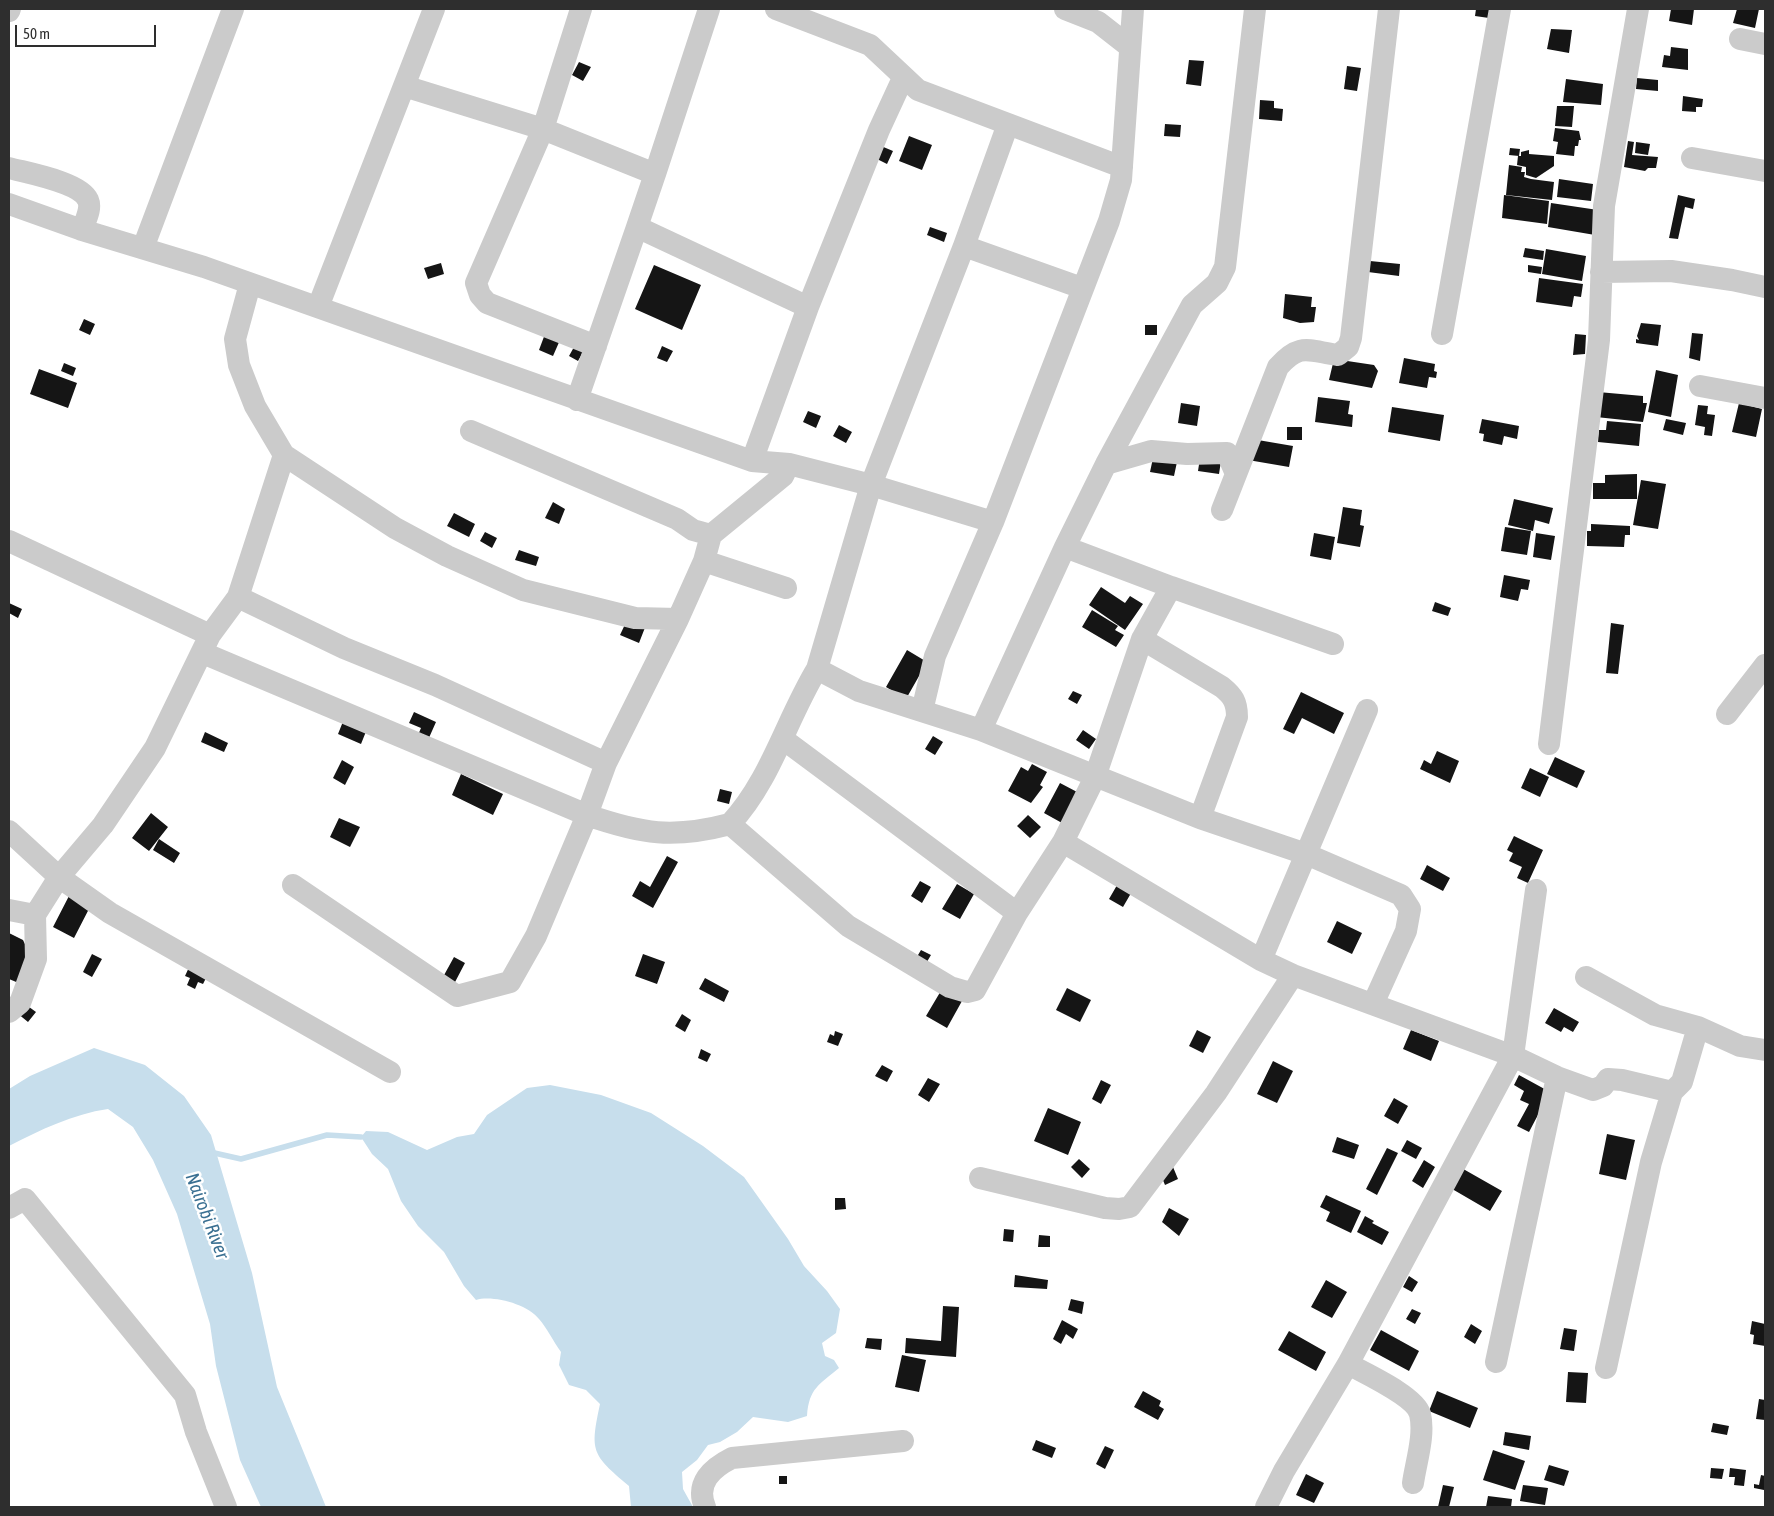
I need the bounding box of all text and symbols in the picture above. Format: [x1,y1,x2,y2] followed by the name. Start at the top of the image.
[18,15,159,47] scale bar
[23,25,50,42] text: 50 m
[180,1170,234,1262] water label: Nairobi River

